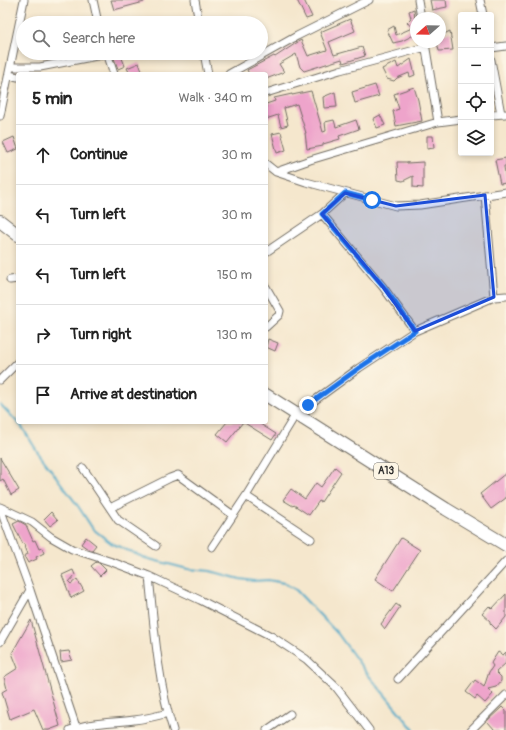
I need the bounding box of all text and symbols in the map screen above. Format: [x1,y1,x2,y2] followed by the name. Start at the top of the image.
[410,12,446,48] north arrow
[458,12,494,156] map controls
[458,12,494,48] button: +
[16,16,268,60] search box
[30,27,52,49] icon: search
[62,29,135,48] text: Search here
[458,48,494,84] button: −
[458,84,494,120] button: locate
[32,88,72,109] text: 5 min
[178,90,252,106] text: Walk · 340 m
[458,120,494,156] button: layers
[32,144,54,166] icon: ahead
[70,145,128,164] text: Continue
[222,147,252,163] text: 30 m
[363,191,381,209] route start
[32,204,54,226] icon: left
[70,205,126,224] text: Turn left
[222,207,252,223] text: 30 m
[32,264,54,286] icon: left
[70,265,126,284] text: Turn left
[217,267,252,283] text: 150 m
[32,324,54,346] icon: right
[70,325,131,344] text: Turn right
[216,327,252,343] text: 130 m
[32,384,54,406] icon: arrive
[70,385,197,404] text: Arrive at destination
[299,396,317,414] route end
[374,463,398,479] road number: A13

